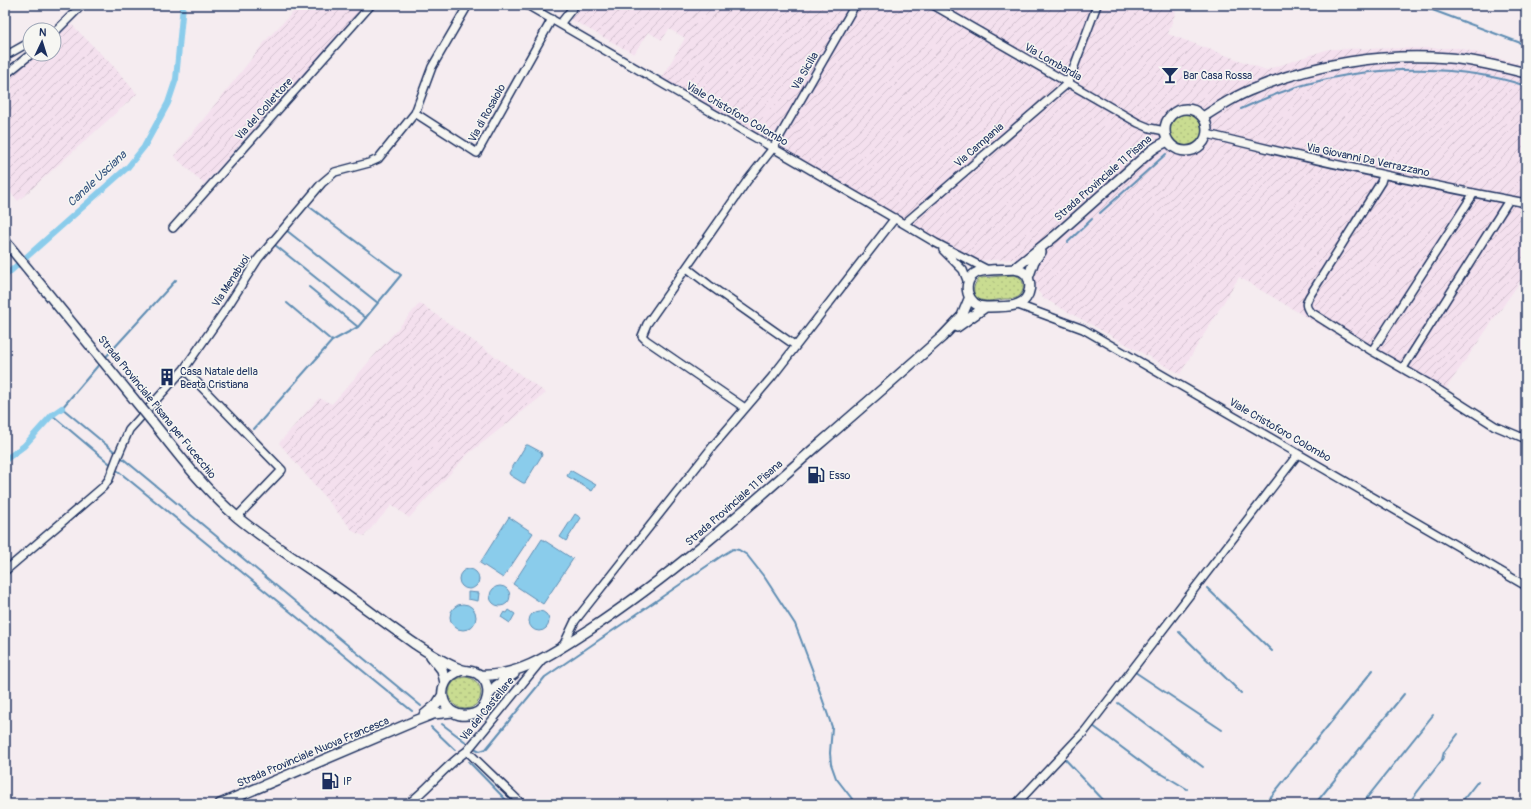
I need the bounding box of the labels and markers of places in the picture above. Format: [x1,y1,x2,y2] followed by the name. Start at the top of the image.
[1160,65,1180,85] bar icon: Bar Casa Rossa
[1183,69,1252,82] place label: Bar Casa Rossa
[180,365,258,391] place label: Casa Natale della Beata Cristiana
[157,367,177,387] building icon: Casa Natale della Beata Cristiana
[806,465,826,485] fuel station icon: Esso
[829,469,851,482] place label: Esso
[320,771,340,791] fuel station icon: IP
[343,775,352,788] place label: IP

